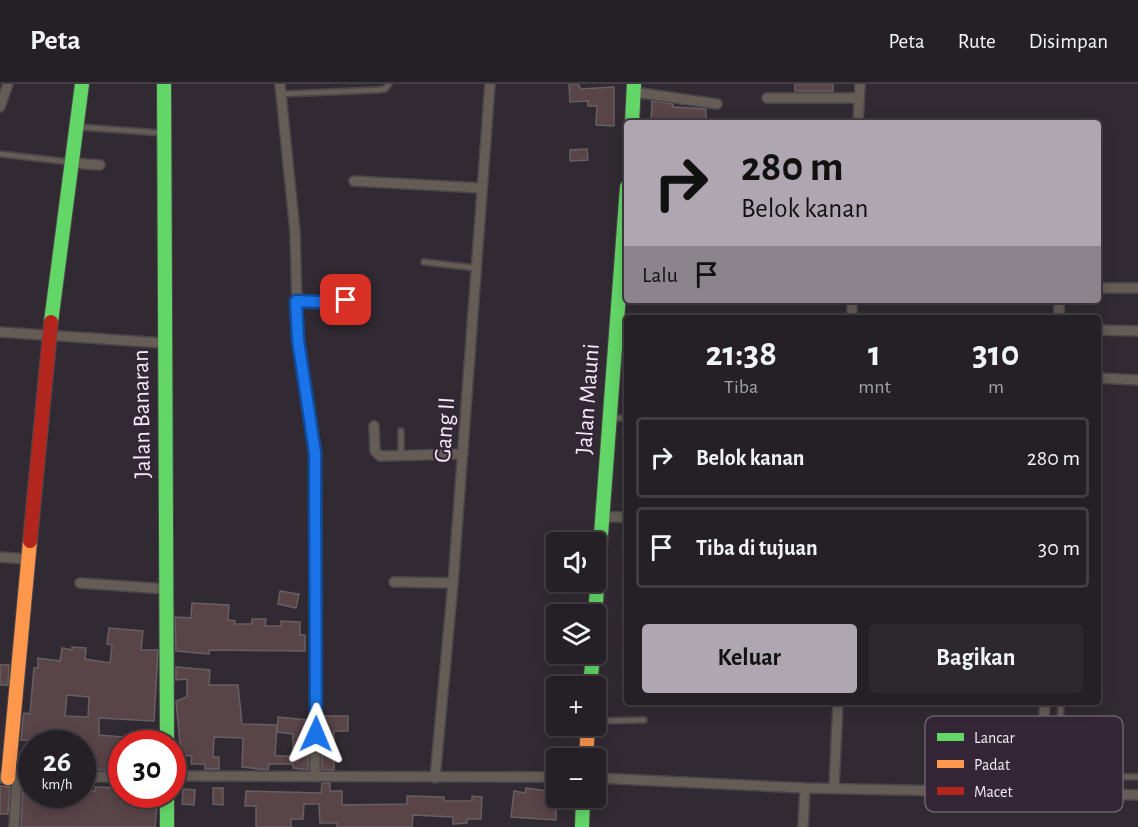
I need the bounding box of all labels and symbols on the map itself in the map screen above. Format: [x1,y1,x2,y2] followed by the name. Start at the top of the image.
[320,274,371,325] pin
[572,343,604,455] street label: Jalan Mauni
[129,349,155,479] street label: Jalan Banaran
[431,396,459,464] street label: Gang II
[284,702,348,766] position arrow
[925,716,1123,812] legend
[108,730,186,808] speed limit sign: 30
[974,730,1015,746] text: Lancar
[974,757,1010,773] text: Padat
[974,784,1012,800] text: Macet

